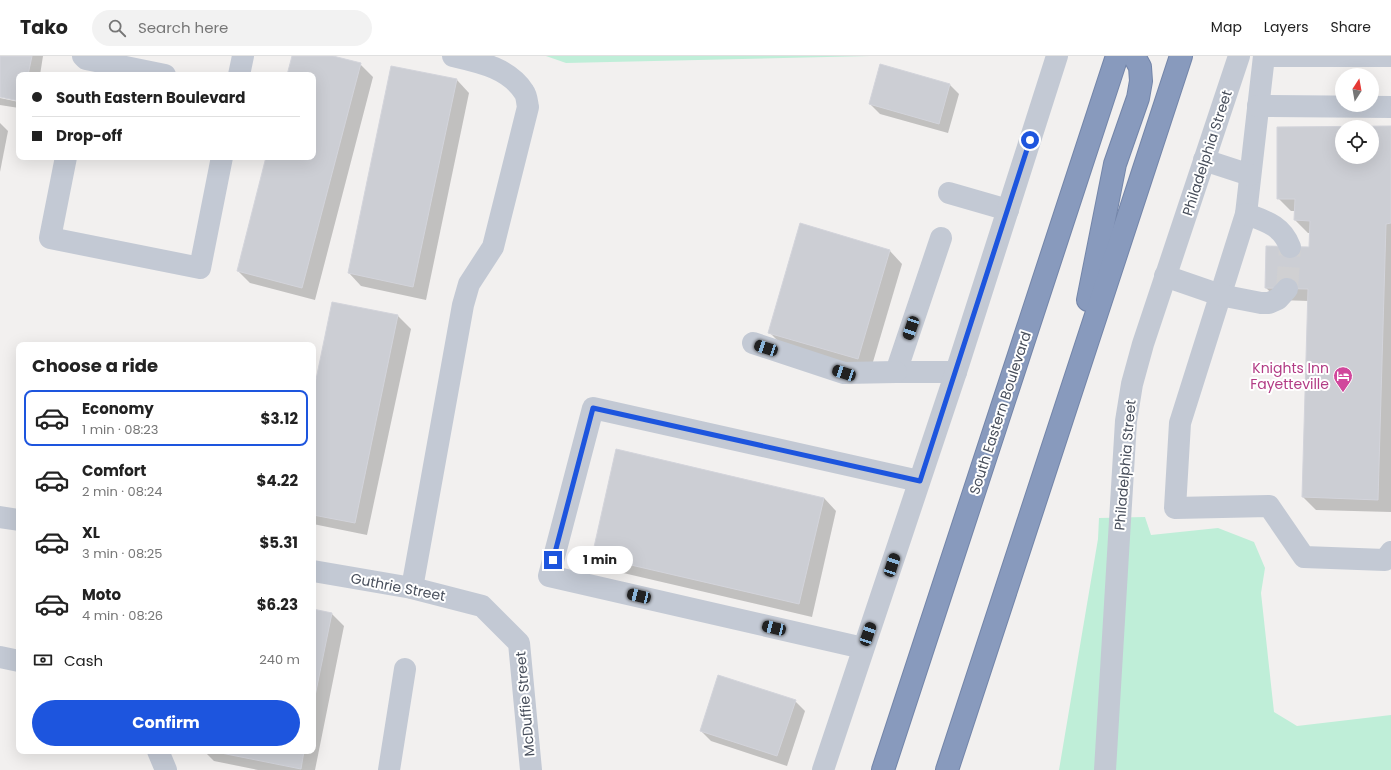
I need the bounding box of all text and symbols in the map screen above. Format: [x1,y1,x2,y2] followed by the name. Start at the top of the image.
[92,10,372,46] search box
[20,14,68,41] text: Tako
[106,17,128,39] icon: search
[138,17,228,38] text: Search here
[1211,17,1242,37] text: Map
[1264,17,1308,37] text: Layers
[1330,17,1371,37] text: Share
[1335,68,1379,112] north arrow
[1335,68,1379,164] map controls
[56,87,245,108] text: South Eastern Boulevard
[1177,88,1237,218] street label: Philadelphia Street
[1335,120,1379,164] button: locate
[56,125,122,146] text: Drop-off
[1021,131,1039,149] route start
[901,315,921,341] car
[964,329,1036,497] street label: South Eastern Boulevard
[753,339,779,357] car
[32,353,158,378] text: Choose a ride
[1250,358,1329,394] place label: Knights Inn Fayetteville
[831,364,857,382] car
[1332,365,1354,393] hotel icon: Knights Inn Fayetteville
[82,398,154,419] text: Economy
[1109,399,1141,531] street label: Philadelphia Street
[34,400,70,436] icon: car
[261,408,298,429] text: $3.12
[82,420,159,439] text: 1 min · 08:23
[82,460,146,481] text: Comfort
[34,462,70,498] icon: car
[257,470,298,491] text: $4.22
[82,482,162,501] text: 2 min · 08:24
[82,522,100,543] text: XL
[34,524,70,560] icon: car
[259,532,298,553] text: $5.31
[82,544,163,563] text: 3 min · 08:25
[567,546,633,574] callout: 1 min
[583,550,617,569] text: 1 min
[544,551,562,569] route end
[883,552,901,578] car
[349,568,447,606] street label: Guthrie Street
[82,584,121,605] text: Moto
[34,586,70,622] icon: car
[626,587,652,605] car
[257,594,298,615] text: $6.23
[82,606,163,625] text: 4 min · 08:26
[761,619,787,637] car
[858,621,878,647] car
[32,649,54,671] icon: cash
[64,650,103,671] text: Cash
[259,650,300,669] text: 240 m
[510,651,540,757] street label: McDuffie Street
[32,700,300,746] button: Confirm

